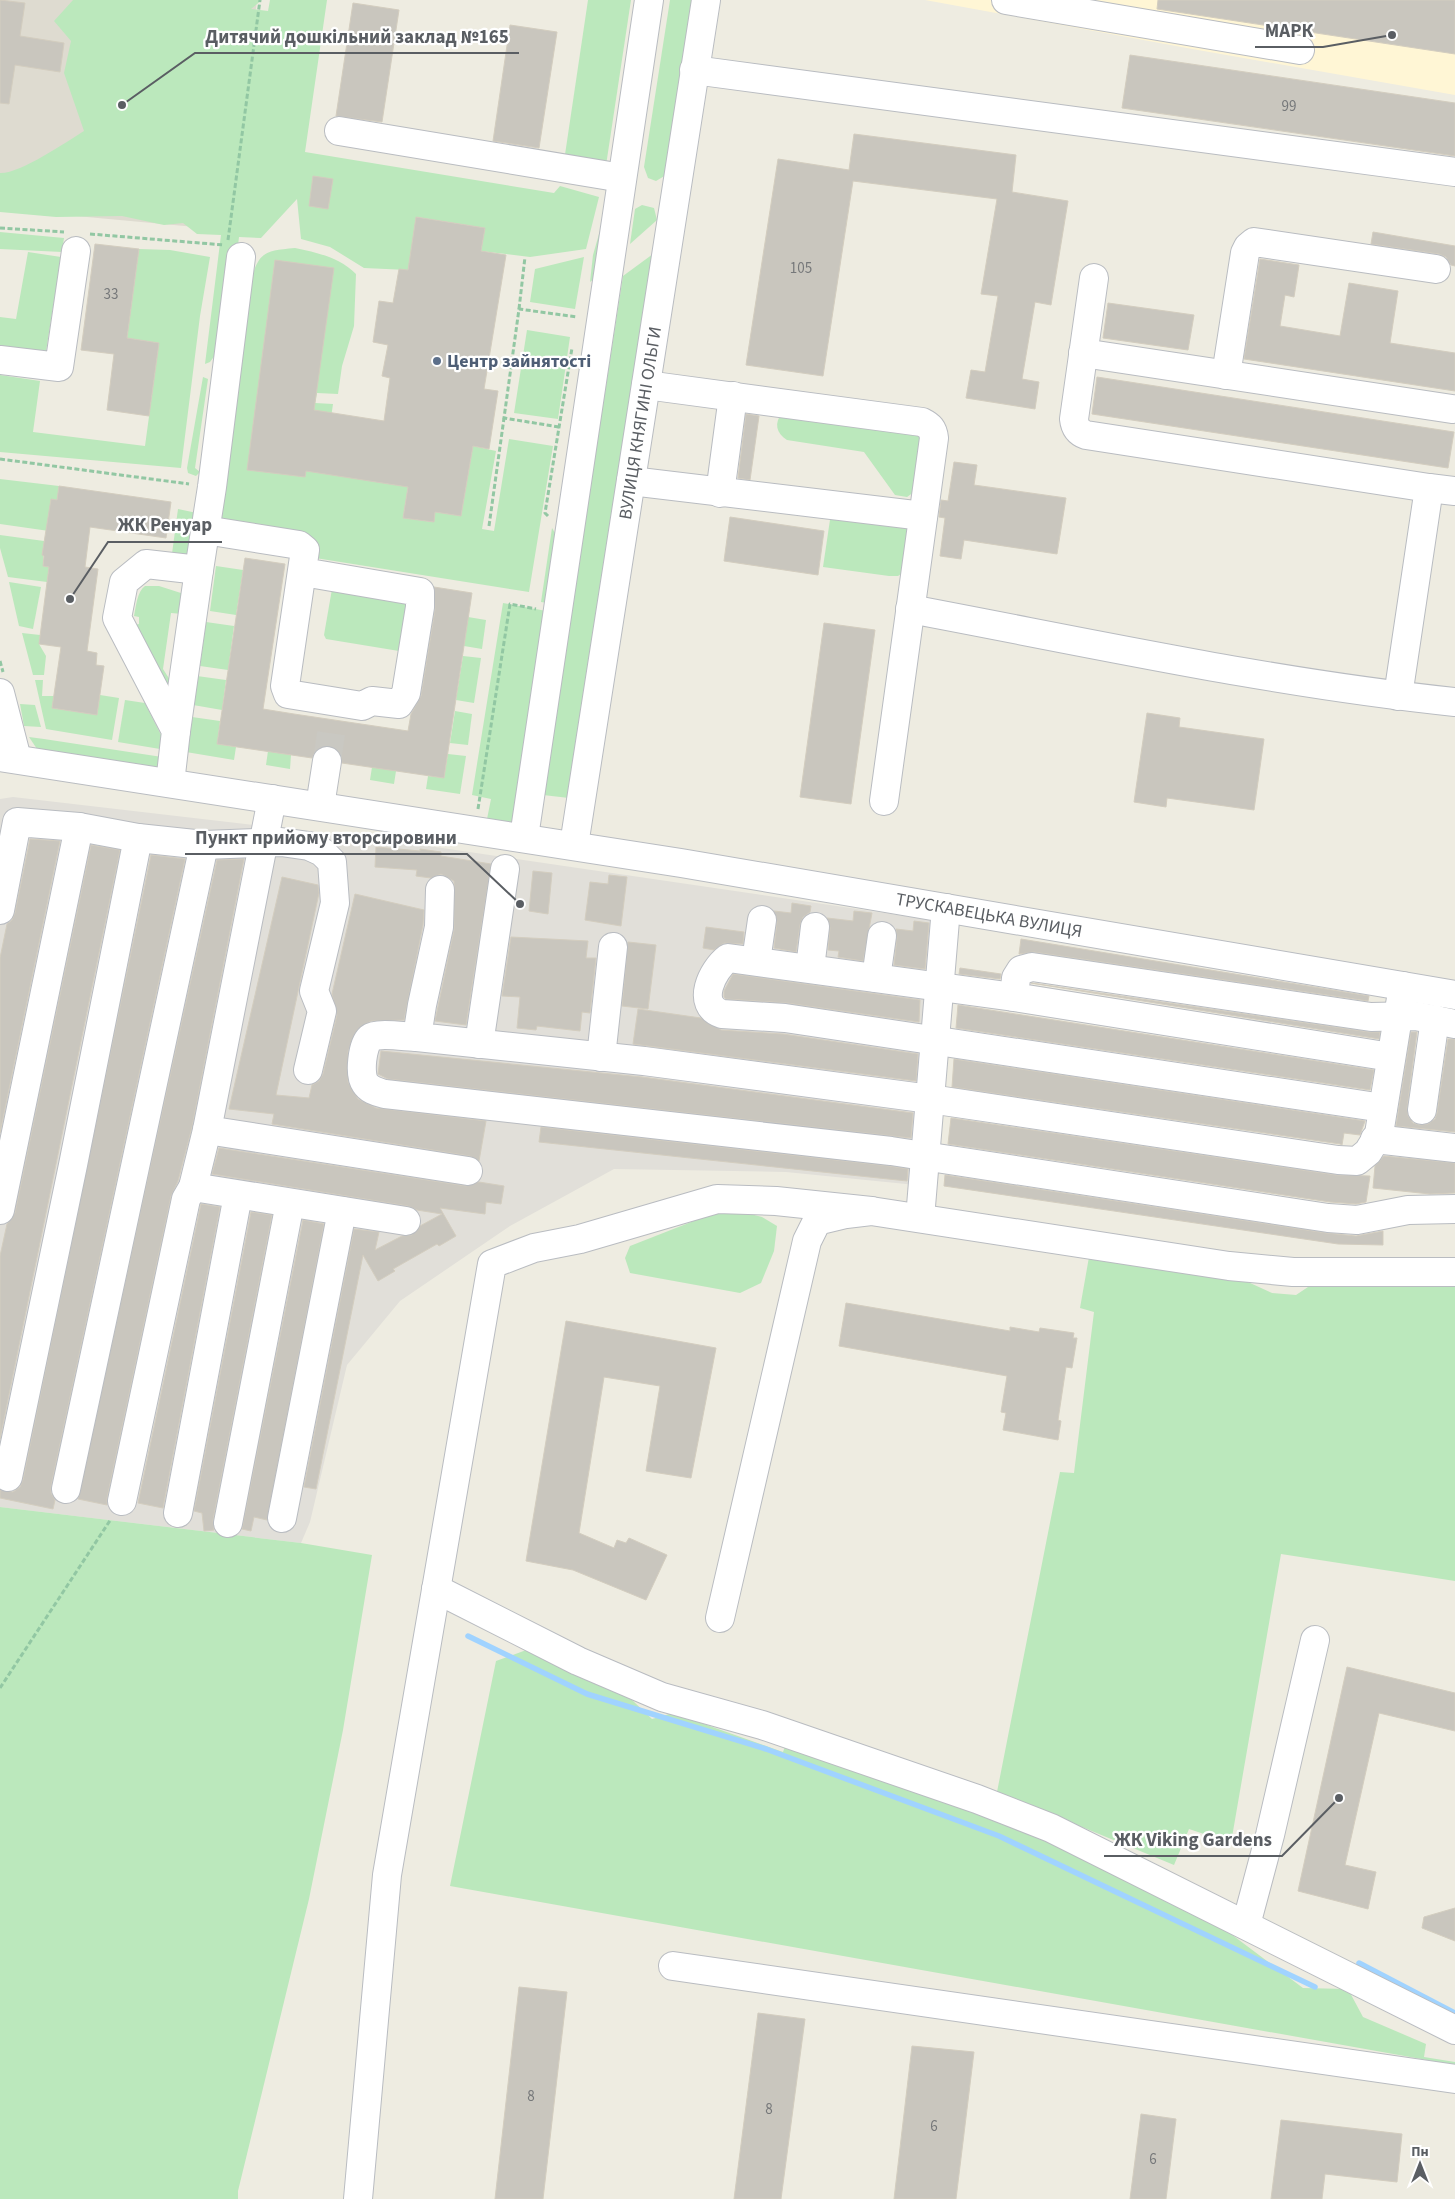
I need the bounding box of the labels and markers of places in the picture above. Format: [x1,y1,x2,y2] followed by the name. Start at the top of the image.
[1255,13,1323,47] callout: МАРК
[195,19,519,53] callout: Дитячий дошкільний заклад №165
[447,349,591,374] place label: Центр зайнятості
[431,355,443,367] marker: Центр зайнятості
[108,508,222,542] callout: ЖК Ренуар
[185,820,467,854] callout: Пункт прийому вторсировини
[1104,1822,1282,1856] callout: ЖК Viking Gardens

